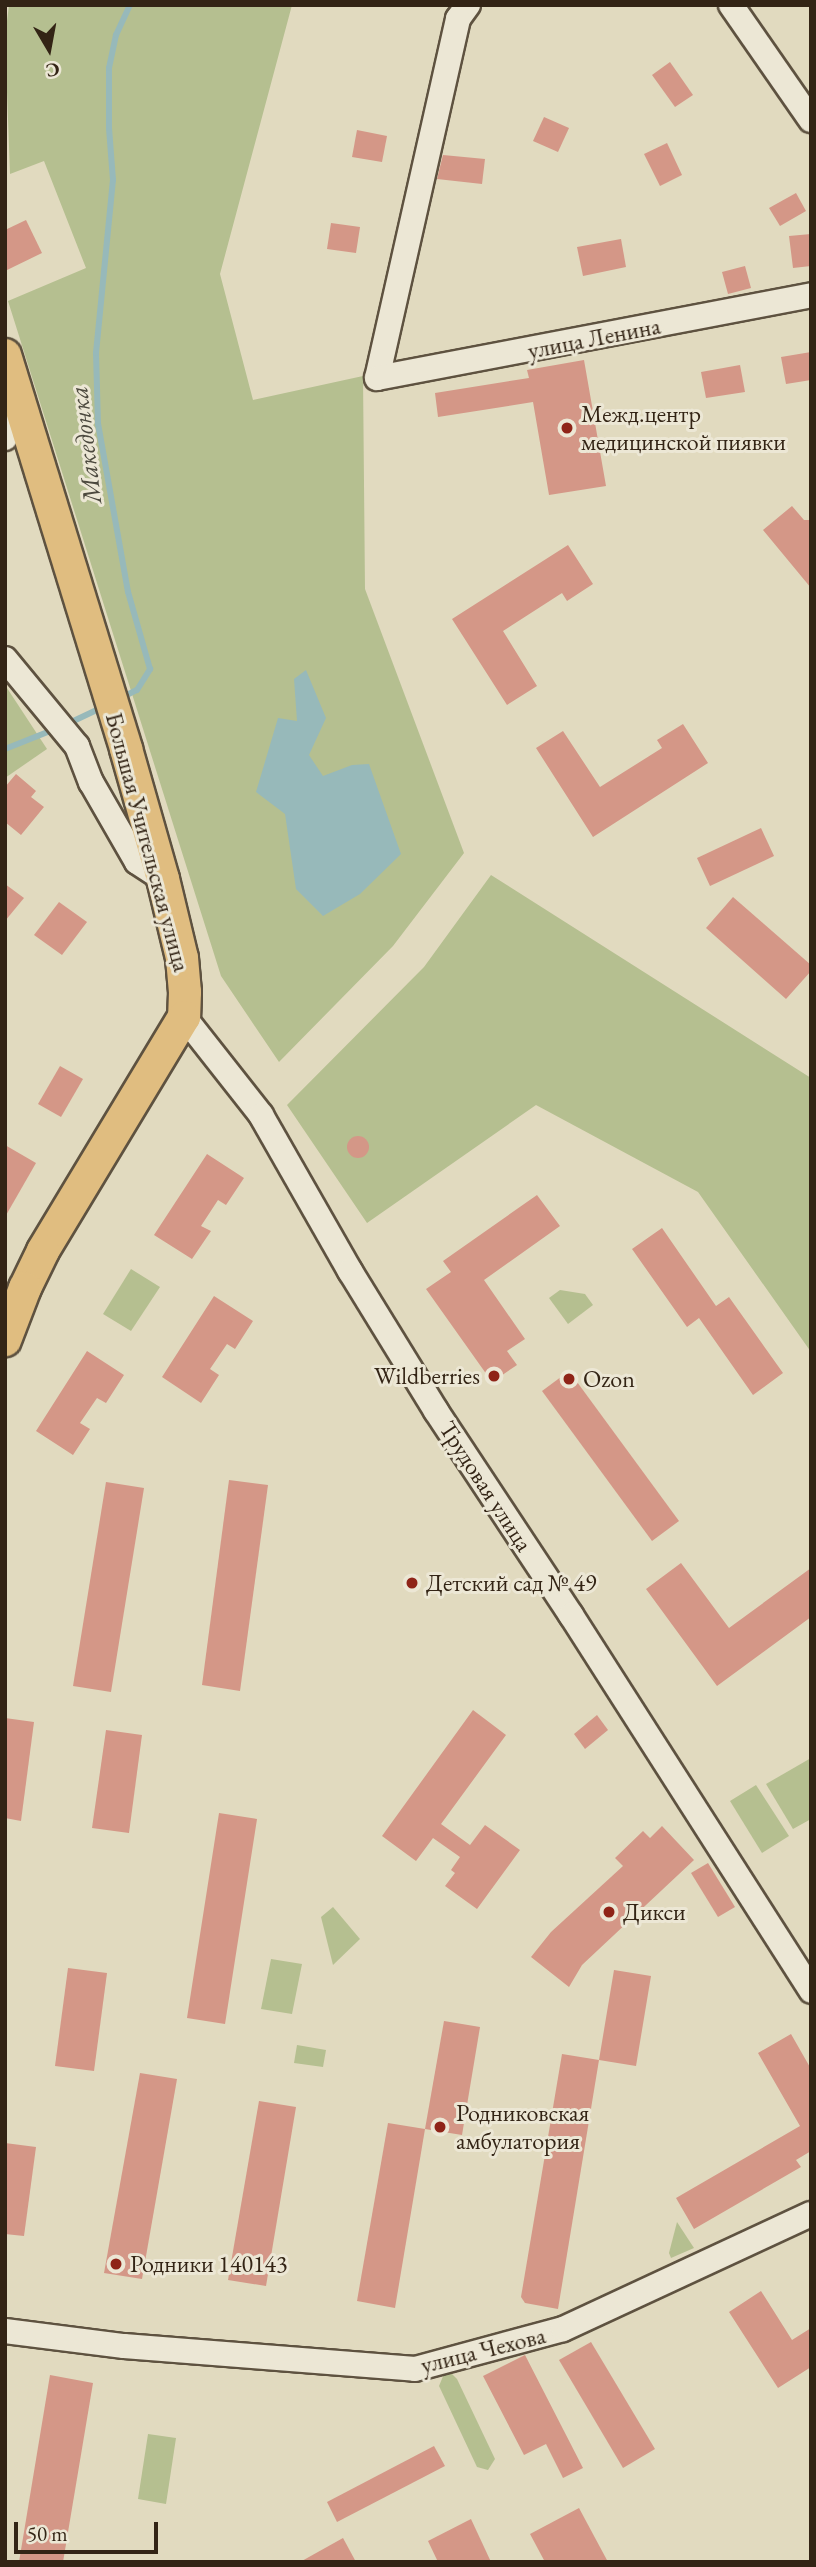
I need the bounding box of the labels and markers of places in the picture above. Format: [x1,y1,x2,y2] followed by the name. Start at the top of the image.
[581,400,786,456] place label: Межд.центр медицинской пиявки
[559,420,575,436] marker: Межд.центр медицинской пиявки
[374,1362,480,1390] place label: Wildberries
[583,1365,635,1393] place label: Ozon
[486,1368,502,1384] marker: Wildberries
[561,1371,577,1387] marker: Ozon
[426,1569,596,1597] place label: Детский сад № 49
[404,1575,420,1591] marker: Детский сад № 49
[623,1898,686,1926] place label: Дикси
[601,1904,617,1920] marker: Дикси
[456,2099,589,2155] place label: Родниковская амбулатория
[430,2117,450,2137] marker: Родниковская амбулатория
[130,2250,287,2278] place label: Родники 140143
[108,2256,124,2272] marker: Родники 140143

